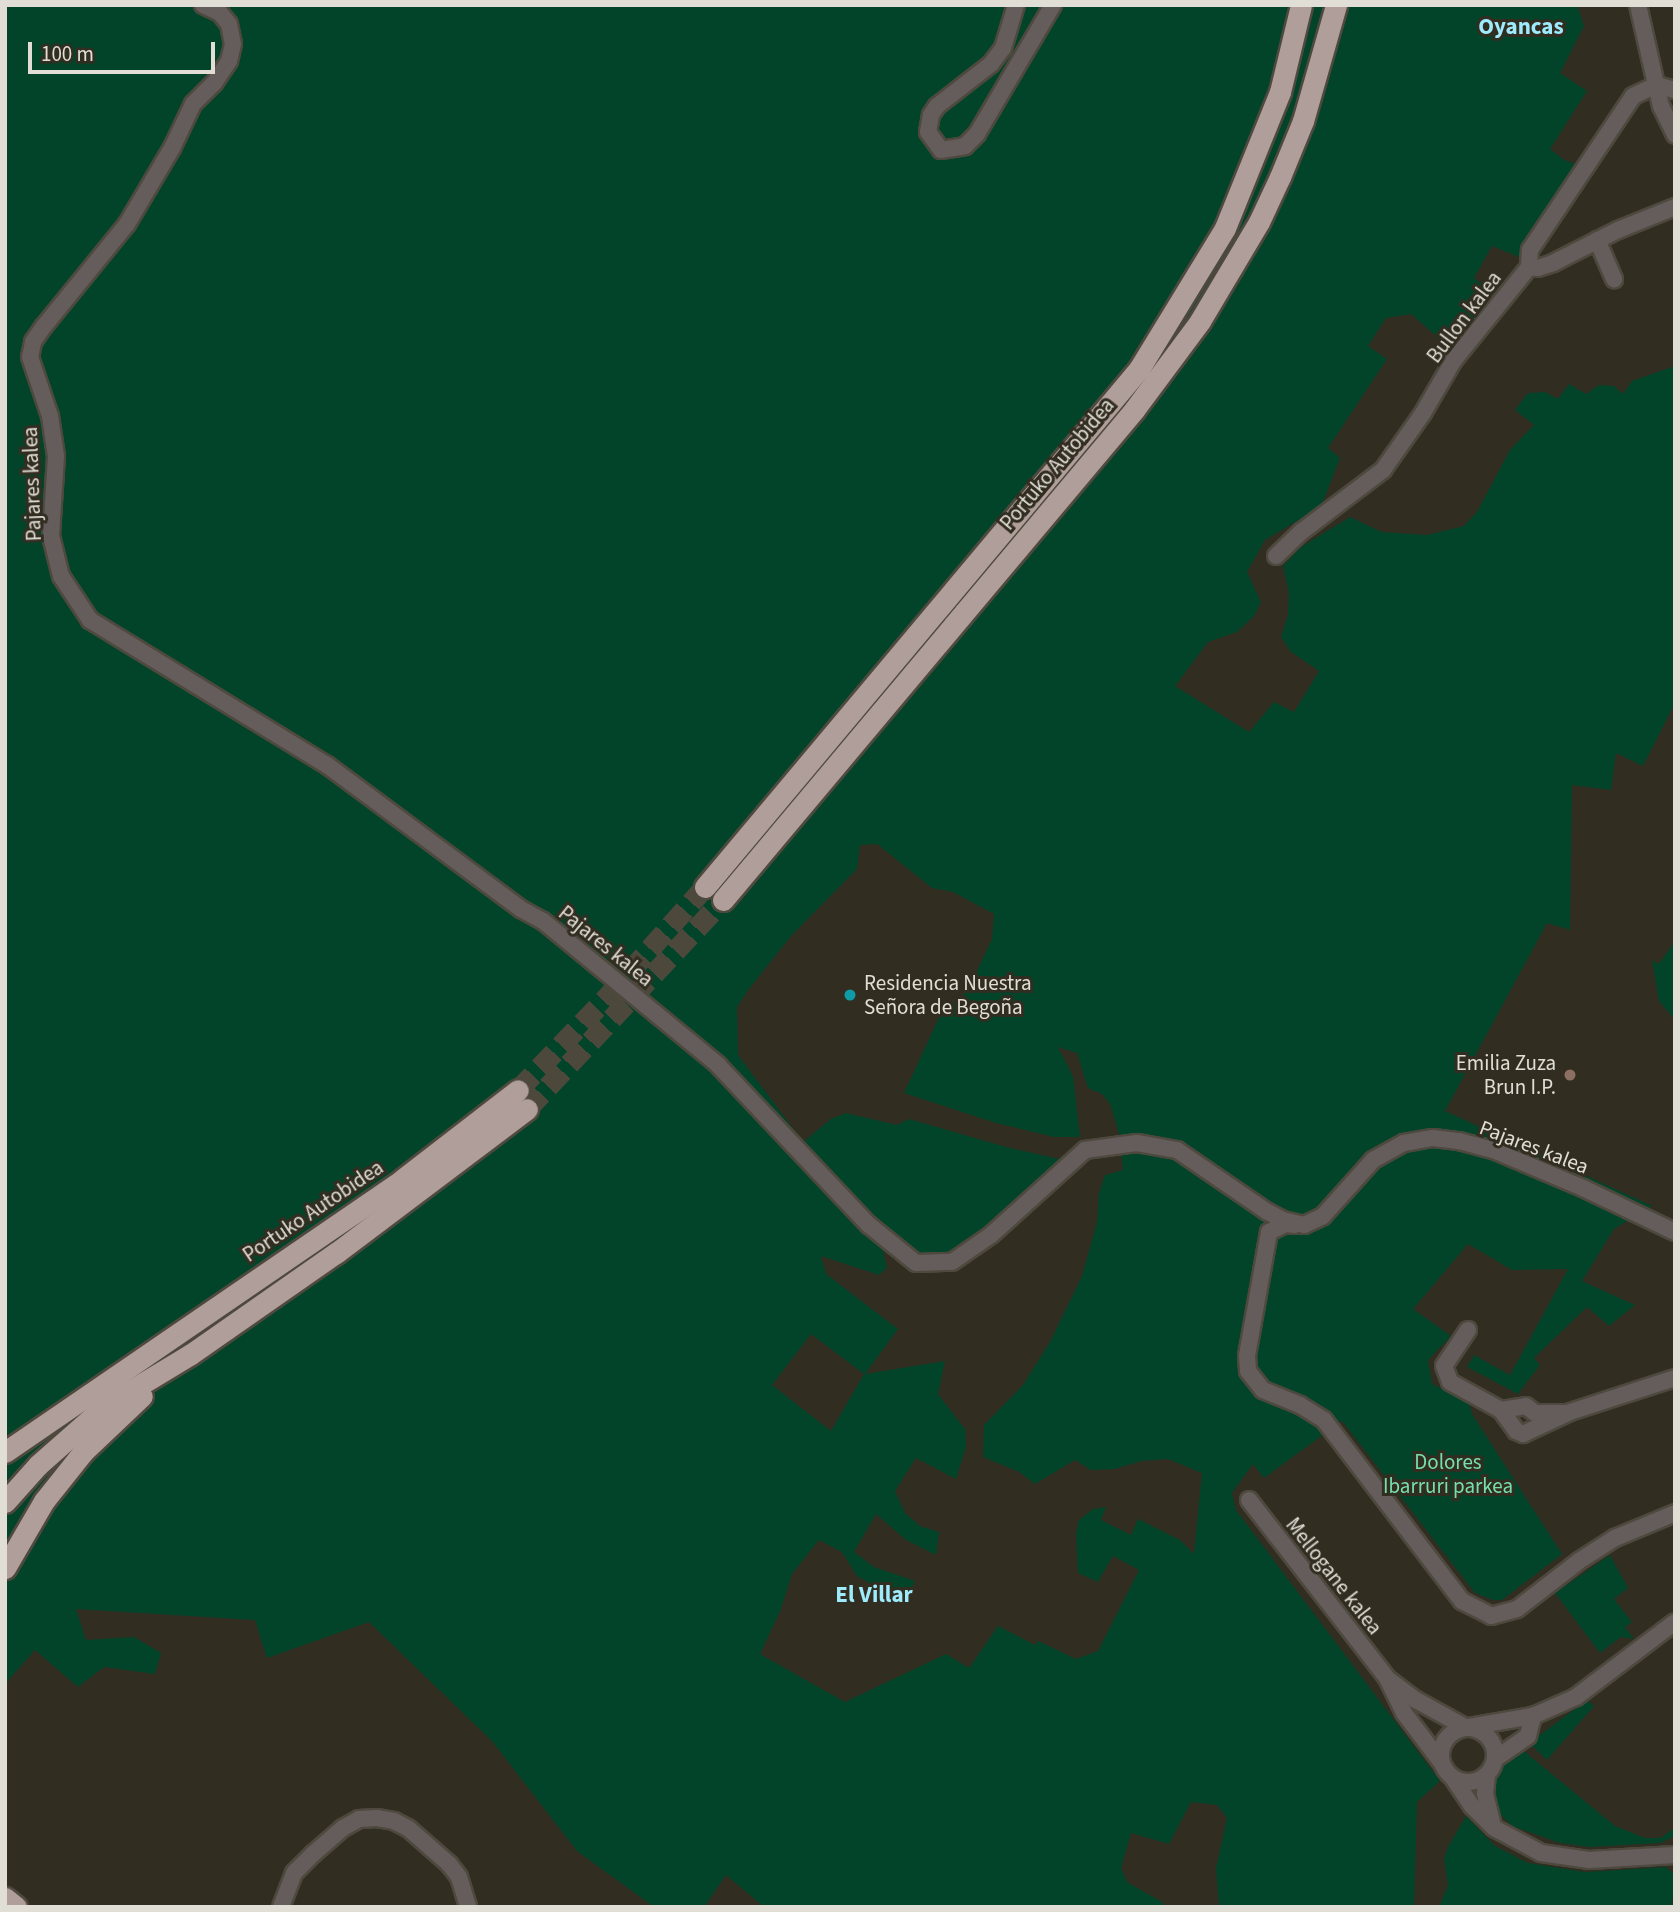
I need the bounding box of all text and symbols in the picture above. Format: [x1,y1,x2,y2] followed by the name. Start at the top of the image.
[1478,13,1564,41] district label: Oyancas
[32,28,219,72] scale bar
[41,39,94,69] text: 100 m
[1421,266,1507,368] street label: Bullon kalea
[995,393,1119,535] street label: Portuko Autobidea
[17,426,47,542] street label: Pajares kalea
[554,900,658,992] street label: Pajares kalea
[864,970,1031,1020] place label: Residencia Nuestra Señora de Begoña
[842,987,858,1003] marker: Residencia Nuestra Señora de Begoña
[1456,1050,1556,1100] place label: Emilia Zuza Brun I.P.
[1562,1067,1578,1083] marker: Emilia Zuza Brun I.P.
[1476,1115,1592,1179] street label: Pajares kalea
[238,1155,388,1267] street label: Portuko Autobidea
[1383,1449,1513,1499] park label: Dolores Ibarruri parkea
[1281,1512,1387,1640] street label: Mellogane kalea
[835,1581,913,1609] district label: El Villar

